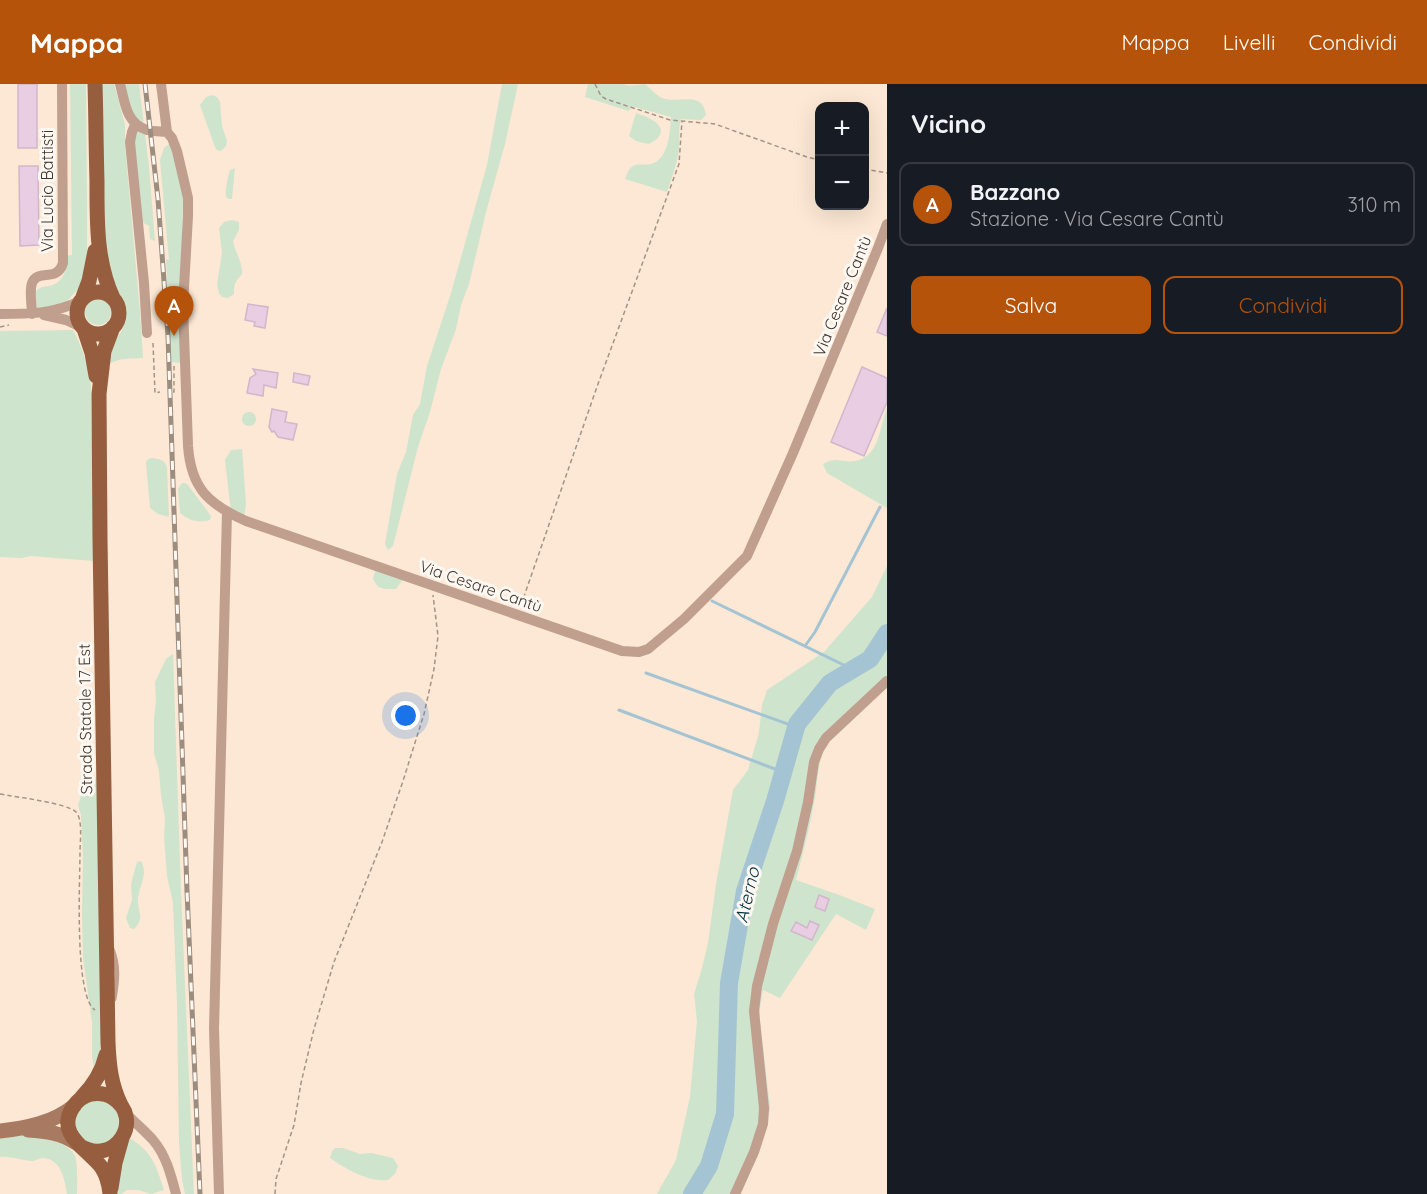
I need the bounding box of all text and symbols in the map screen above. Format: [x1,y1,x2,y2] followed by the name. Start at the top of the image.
[30,25,123,60] text: Mappa
[1121,29,1190,55] text: Mappa
[1223,29,1275,55] text: Livelli
[1308,29,1397,55] text: Condividi
[815,102,869,210] map controls
[815,102,869,156] button: +
[911,107,986,140] text: Vicino
[37,130,57,252] street label: Via Lucio Battisti
[815,156,869,210] button: −
[970,178,1060,206] text: Bazzano
[926,192,939,217] text: A
[1348,192,1401,217] text: 310 m
[970,206,1224,231] text: Stazione · Via Cesare Cantù
[809,233,875,359] street label: Via Cesare Cantù
[911,276,1151,334] button: Salva
[1163,276,1403,334] button: Condividi
[154,286,194,336] pin: A
[417,556,545,616] street label: Via Cesare Cantù
[74,644,96,794] street label: Strada Statale 17 Est
[391,701,420,730] your location
[730,864,765,925] water label: Aterno

